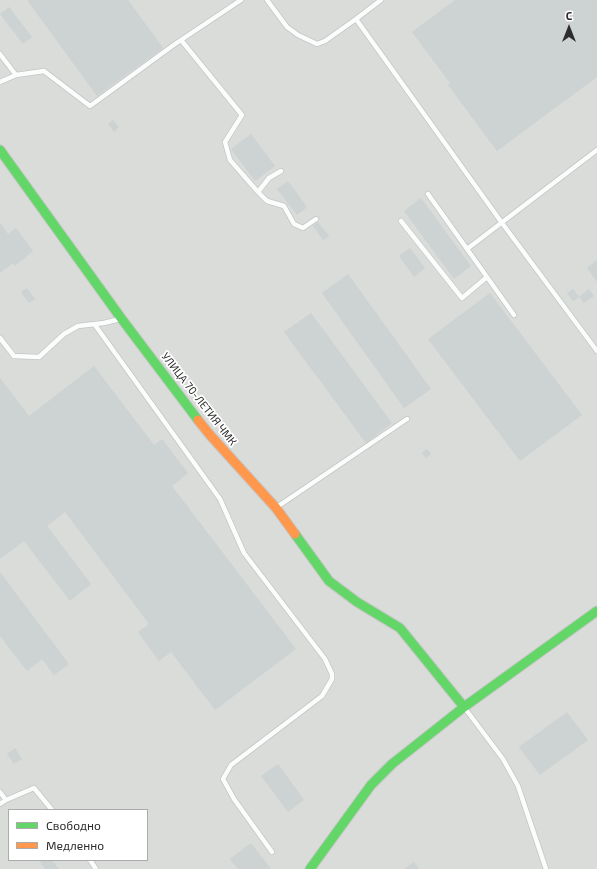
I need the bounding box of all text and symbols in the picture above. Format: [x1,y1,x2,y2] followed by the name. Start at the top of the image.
[549,8,589,48] north arrow
[566,9,572,22] text: С
[159,350,239,448] street label: УЛИЦА 70-ЛЕТИЯ ЧМК
[8,809,148,861] legend
[46,818,101,832] text: Свободно
[46,838,104,852] text: Медленно

